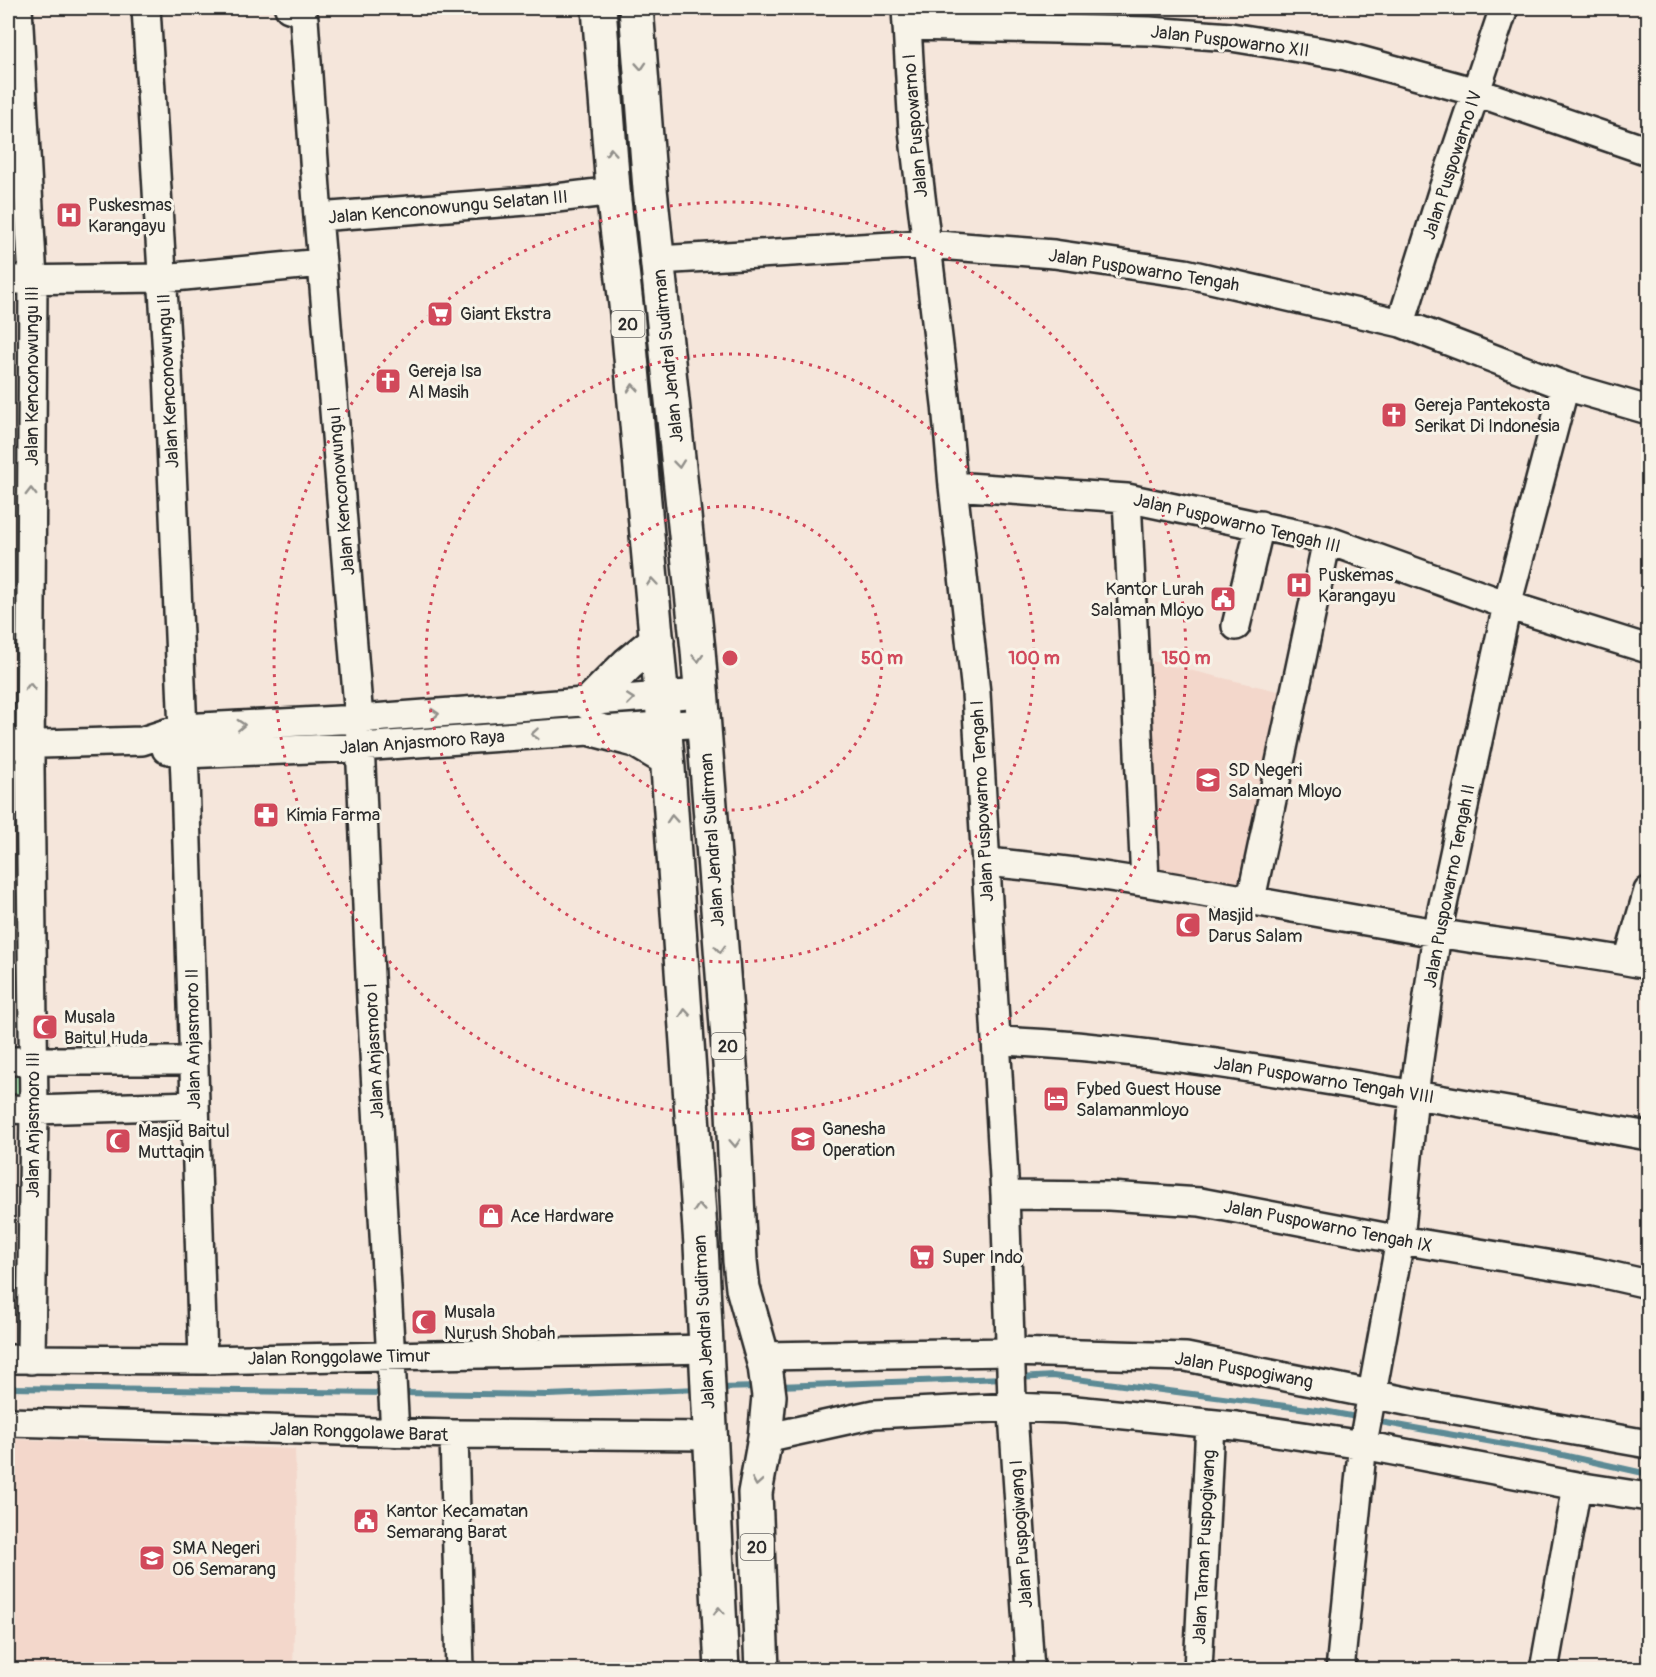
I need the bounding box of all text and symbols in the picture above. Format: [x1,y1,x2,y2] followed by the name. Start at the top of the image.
[1149,20,1311,63] street label: Jalan Puspowarno XII
[898,53,933,199] street label: Jalan Puspowarno I
[634,61,647,70] one-way arrow
[1418,88,1487,242] street label: Jalan Puspowarno IV
[605,148,618,157] one-way arrow
[327,186,569,229] street label: Jalan Kenconowungu Selatan III
[88,194,172,238] place label: Puskesmas Karangayu
[54,200,84,230] hospital icon: Puskesmas Karangayu
[1047,244,1241,297] street label: Jalan Puspowarno Tengah
[648,268,689,444] street label: Jalan Jendral Sudirman
[21,286,44,466] street label: Jalan Kenconowungu III
[152,293,185,469] street label: Jalan Kenconowungu II
[425,299,455,329] supermarket icon: Giant Ekstra
[460,303,551,326] place label: Giant Ekstra
[612,311,644,337] road number: 20
[408,360,482,404] place label: Gereja Isa Al Masih
[373,366,403,396] church icon: Gereja Isa Al Masih
[627,383,640,392] one-way arrow
[1414,394,1560,438] place label: Gereja Pantekosta Serikat Di Indonesia
[1379,400,1409,430] church icon: Gereja Pantekosta Serikat Di Indonesia
[323,405,360,577] street label: Jalan Kenconowungu I
[672,459,685,469] one-way arrow
[25,487,37,496] one-way arrow
[1131,488,1343,559] street label: Jalan Puspowarno Tengah III
[1318,564,1396,608] place label: Puskemas Karangayu
[1284,570,1314,600] hospital icon: Puskemas Karangayu
[645,578,658,587] one-way arrow
[1090,578,1204,622] place label: Kantor Lurah Salaman Mloyo
[1208,584,1238,614] public building icon: Kantor Lurah Salaman Mloyo
[861,647,903,670] text: 50 m
[1008,647,1060,670] text: 100 m
[1162,647,1211,670] text: 150 m
[720,648,740,668] centre of rings
[692,654,705,663] one-way arrow
[24,682,36,691] one-way arrow
[625,693,634,706] one-way arrow
[966,700,999,902] street label: Jalan Puspowarno Tengah I
[431,707,440,720] one-way arrow
[236,718,245,731] one-way arrow
[339,725,506,760] street label: Jalan Anjasmoro Raya
[530,727,539,740] one-way arrow
[695,752,730,928] street label: Jalan Jendral Sudirman
[1228,759,1342,803] place label: SD Negeri Salaman Mloyo
[1193,765,1223,795] school or university icon: SD Negeri Salaman Mloyo
[1418,782,1481,990] street label: Jalan Puspowarno Tengah II
[251,800,281,830] pharmacy icon: Kimia Farma
[286,804,380,827] place label: Kimia Farma
[666,814,679,823] one-way arrow
[1208,904,1303,948] place label: Masjid Darus Salam
[1173,910,1203,940] mosque icon: Masjid Darus Salam
[713,944,726,953] one-way arrow
[181,968,206,1110] street label: Jalan Anjasmoro II
[359,982,390,1119] street label: Jalan Anjasmoro I
[64,1006,148,1050] place label: Musala Baitul Huda
[679,1009,692,1018] one-way arrow
[30,1012,60,1042] mosque icon: Musala Baitul Huda
[712,1033,744,1059] road number: 20
[22,1052,45,1198] street label: Jalan Anjasmoro III
[1212,1052,1436,1109] street label: Jalan Puspowarno Tengah VIII
[1076,1078,1221,1122] place label: Fybed Guest House Salamanmloyo
[1041,1084,1071,1114] hotel icon: Fybed Guest House Salamanmloyo
[822,1118,895,1162] place label: Ganesha Operation
[138,1120,230,1164] place label: Masjid Baitul Muttaqin
[788,1124,818,1154] school or university icon: Ganesha Operation
[103,1126,133,1156] mosque icon: Masjid Baitul Muttaqin
[728,1139,741,1148] one-way arrow
[1222,1195,1434,1258] street label: Jalan Puspowarno Tengah IX
[476,1201,506,1231] shop icon: Ace Hardware
[692,1203,705,1212] one-way arrow
[510,1205,614,1228] place label: Ace Hardware
[688,1234,721,1410] street label: Jalan Jendral Sudirman
[907,1242,937,1272] supermarket icon: Super Indo
[942,1246,1023,1269] place label: Super Indo
[444,1301,555,1345] place label: Musala Nurush Shobah
[409,1307,439,1337] mosque icon: Musala Nurush Shobah
[247,1344,431,1371] street label: Jalan Ronggolawe Timur
[1173,1347,1315,1394] street label: Jalan Puspogiwang
[269,1418,449,1447] street label: Jalan Ronggolawe Barat
[1188,1449,1221,1645] street label: Jalan Taman Puspogiwang
[1005,1459,1038,1609] street label: Jalan Puspogiwang I
[751,1477,764,1487] one-way arrow
[386,1500,528,1544] place label: Kantor Kecamatan Semarang Barat
[351,1506,381,1536] public building icon: Kantor Kecamatan Semarang Barat
[740,1534,774,1560] road number: 20
[172,1537,276,1581] place label: SMA Negeri 06 Semarang
[137,1543,167,1573] school or university icon: SMA Negeri 06 Semarang
[712,1607,725,1616] one-way arrow

